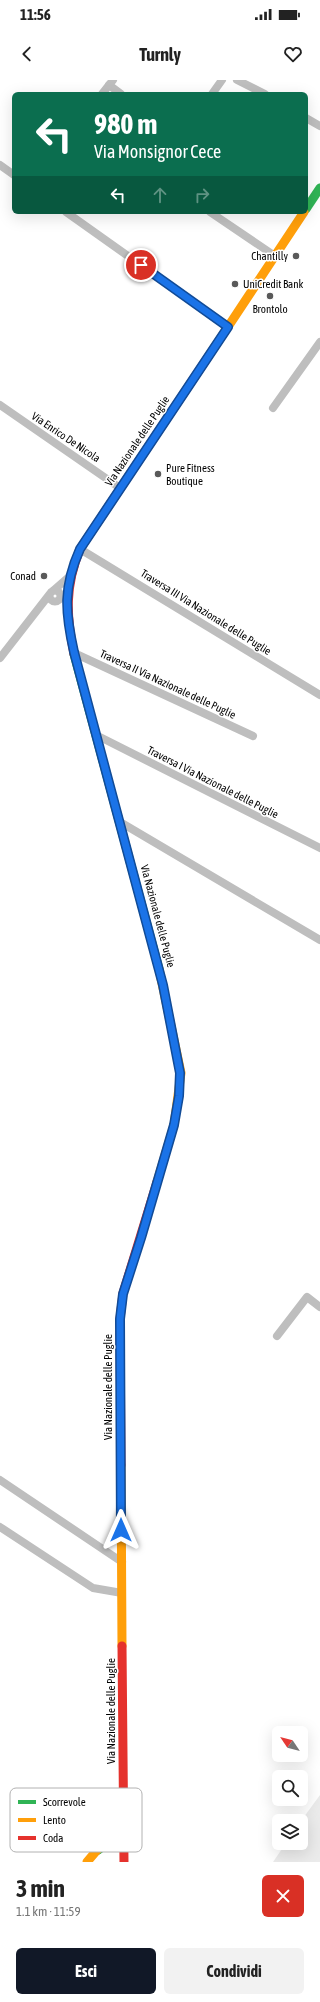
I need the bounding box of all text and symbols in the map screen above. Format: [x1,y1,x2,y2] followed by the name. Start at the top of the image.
[20,6,51,23] text: 11:56
[16,43,38,65] icon: back
[282,43,304,65] icon: heart
[139,44,181,65] text: Turnly
[28,108,80,160] icon: left
[94,108,157,140] text: 980 m
[94,141,221,162] text: Via Monsignor Cece
[107,184,129,206] icon: left
[149,184,171,206] icon: ahead
[191,184,213,206] icon: right
[124,248,158,282] pin
[251,250,288,262] place label: Chantilly
[291,251,301,261] marker: Chantilly
[130,254,152,276] icon: arrive
[243,278,304,290] place label: UniCredit Bank
[230,279,240,289] marker: UniCredit Bank
[265,291,275,301] marker: Brontolo
[252,303,288,315] place label: Brontolo
[102,394,172,488] street label: Via Nazionale delle Puglie
[29,410,103,464] street label: Via Enrico De Nicola
[166,462,215,487] place label: Pure Fitness Boutique
[153,469,163,479] marker: Pure Fitness Boutique
[139,567,273,657] street label: Traversa III Via Nazionale delle Puglie
[10,570,36,582] place label: Conad
[39,571,49,581] marker: Conad
[98,647,238,721] street label: Traversa II Via Nazionale delle Puglie
[145,744,281,820] street label: Traversa I Via Nazionale delle Puglie
[139,863,177,969] street label: Via Nazionale delle Puglie
[102,1334,114,1440] street label: Via Nazionale delle Puglie
[100,1509,142,1551] position arrow
[105,1658,117,1764] street label: Via Nazionale delle Puglie
[272,1726,308,1762] north arrow
[272,1726,308,1850] map controls
[272,1770,308,1806] button: search
[10,1788,142,1852] legend
[43,1796,86,1808] text: Scorrevole
[43,1814,66,1826] text: Lento
[272,1814,308,1850] button: layers
[43,1832,63,1844] text: Coda
[16,1875,65,1902] text: 3 min
[262,1875,304,1917] button: close
[16,1904,81,1919] text: 1.1 km · 11:59
[16,1948,156,1994] button: Esci
[164,1948,304,1994] button: Condividi

